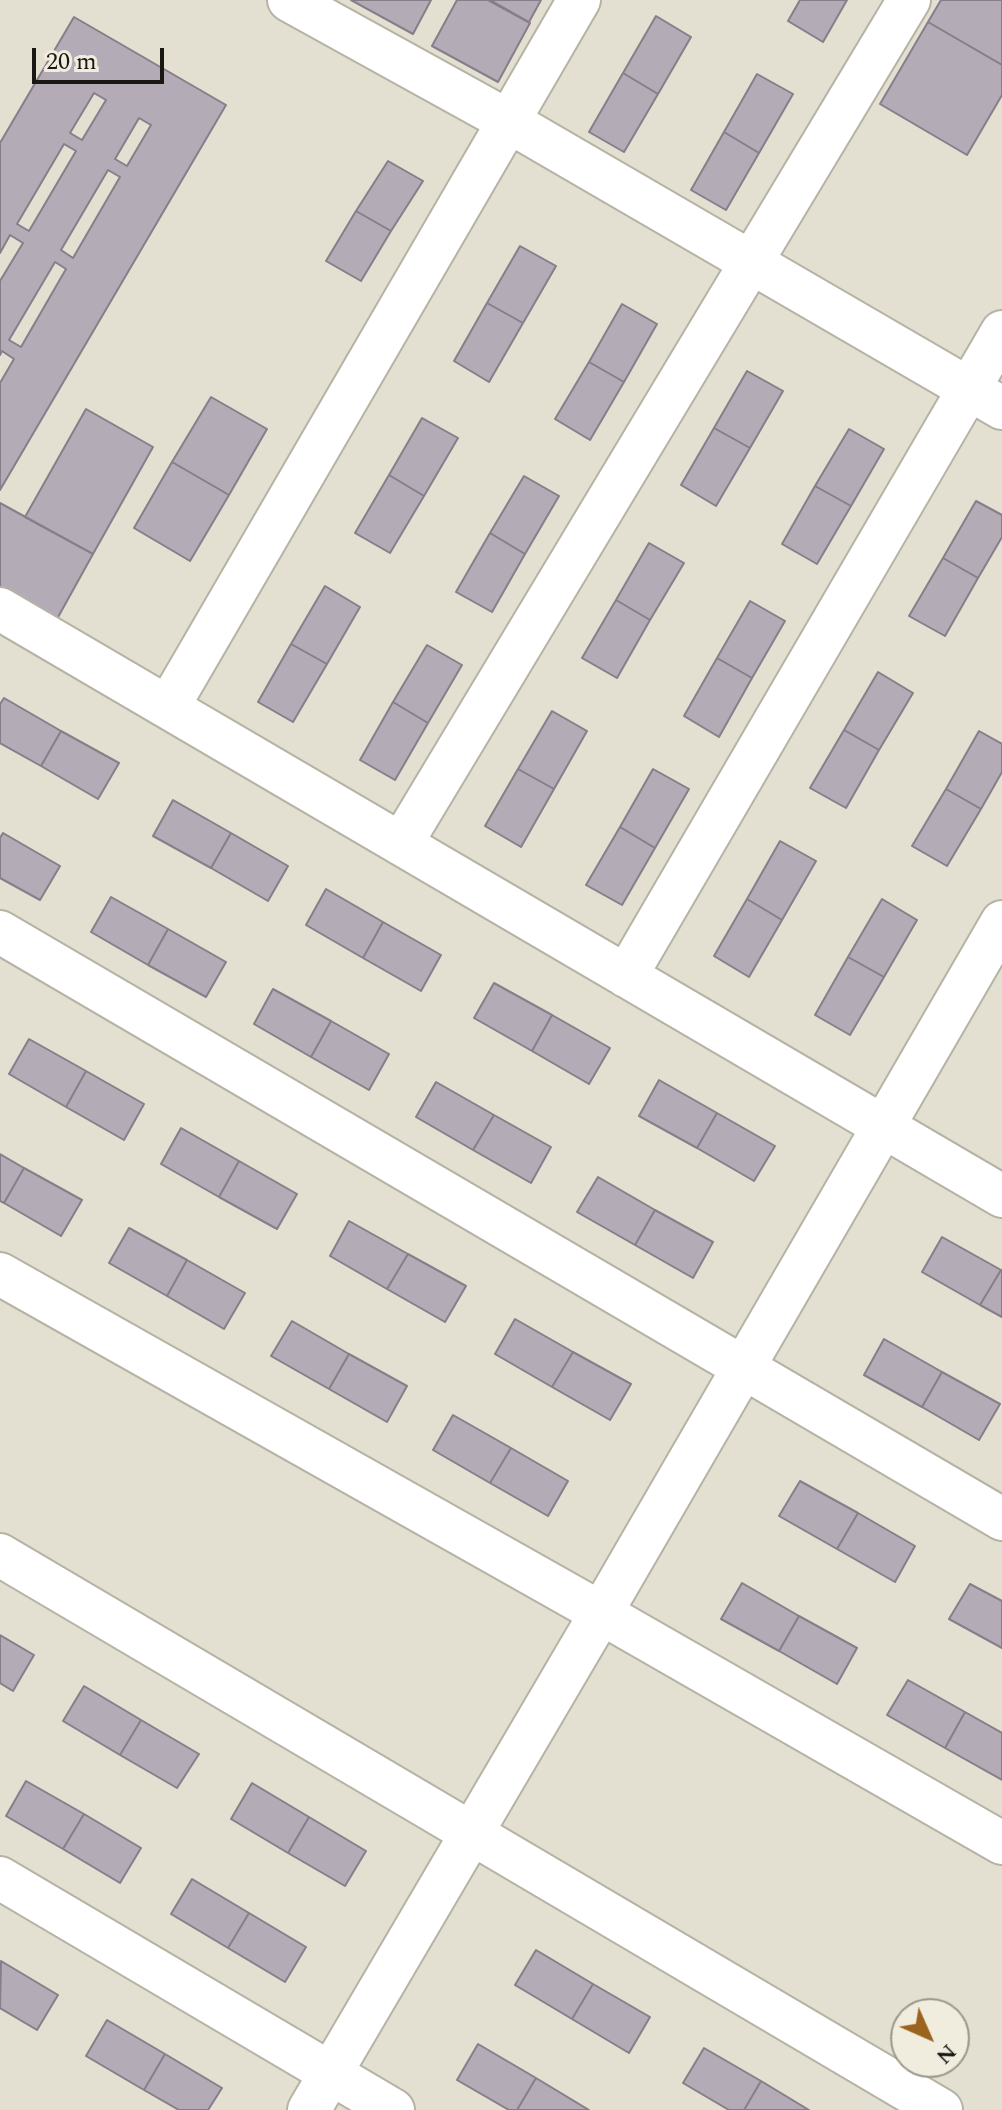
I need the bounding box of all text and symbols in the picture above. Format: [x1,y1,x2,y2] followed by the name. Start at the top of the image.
[36,32,168,82] scale bar
[46,44,97,80] text: 20 m
[890,1998,970,2078] north arrow
[928,2036,964,2072] text: N

